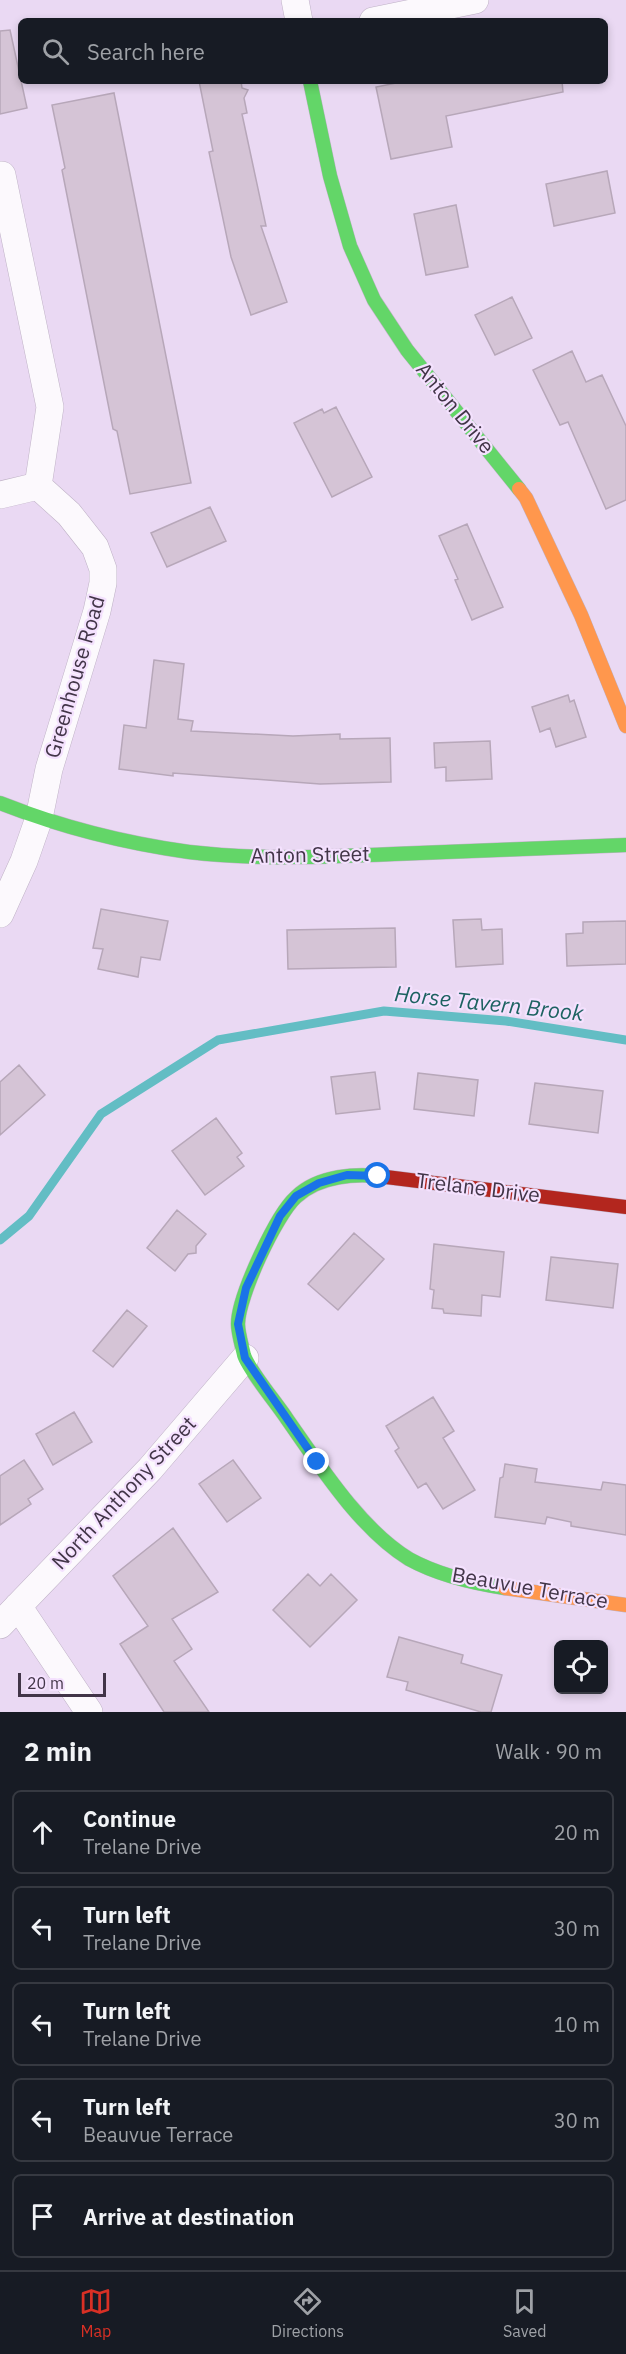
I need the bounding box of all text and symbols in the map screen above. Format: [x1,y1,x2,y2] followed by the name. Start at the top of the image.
[18,18,608,84] search box
[39,35,72,68] icon: search
[87,37,205,66] text: Search here
[410,356,501,459] street label: Anton Drive
[37,592,111,761] street label: Greenhouse Road
[250,839,370,869] street label: Anton Street
[393,978,586,1027] water label: Horse Tavern Brook
[364,1162,390,1188] route start
[415,1166,542,1208] street label: Trelane Drive
[45,1410,202,1575] street label: North Anthony Street
[303,1448,329,1474] route end
[450,1560,610,1615] street label: Beauvue Terrace
[554,1640,608,1694] map controls
[554,1640,608,1694] button: locate
[18,1670,106,1698] scale bar
[27,1673,64,1693] text: 20 m
[24,1734,92,1768] text: 2 min
[496,1738,602,1765] text: Walk · 90 m
[83,1804,176,1833] text: Continue
[26,1816,59,1849] icon: ahead
[554,1819,600,1846] text: 20 m
[83,1833,201,1860] text: Trelane Drive
[83,1900,171,1929] text: Turn left
[26,1912,59,1945] icon: left
[554,1915,600,1942] text: 30 m
[83,1929,201,1956] text: Trelane Drive
[83,1996,171,2025] text: Turn left
[26,2008,59,2041] icon: left
[554,2011,600,2038] text: 10 m
[83,2025,201,2052] text: Trelane Drive
[83,2092,171,2121] text: Turn left
[26,2104,59,2137] icon: left
[554,2107,600,2134] text: 30 m
[83,2121,233,2148] text: Beauvue Terrace
[26,2200,59,2233] icon: arrive
[83,2202,294,2231] text: Arrive at destination
[79,2285,112,2341] tab: Map
[271,2285,344,2341] tab: Directions
[503,2285,547,2341] tab: Saved

